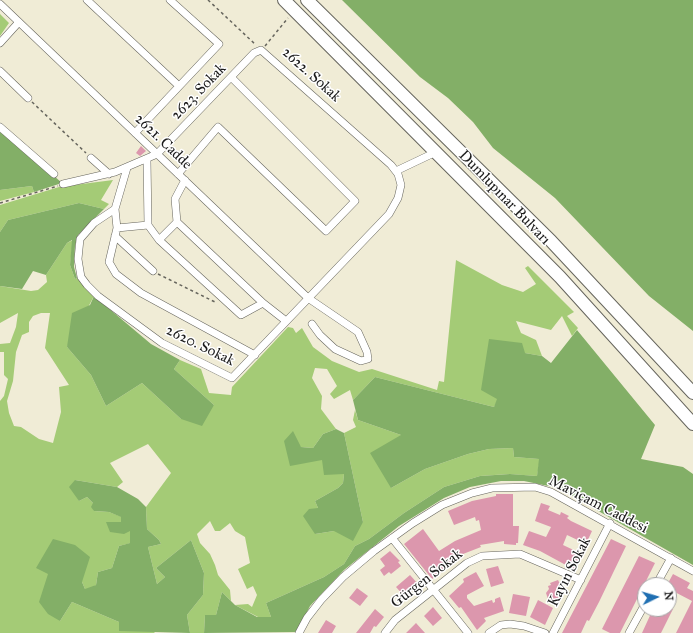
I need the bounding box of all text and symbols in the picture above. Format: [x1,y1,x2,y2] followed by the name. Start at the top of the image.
[278,44,344,106] street label: 2622. Sokak
[168,60,230,124] street label: 2623. Sokak
[131,110,195,174] street label: 2621. Cadde
[454,147,554,249] street label: Dumlupınar Bulvarı
[163,322,237,370] street label: 2620. Sokak
[545,472,651,538] street label: Maviçam Caddesi
[545,534,595,610] street label: Kayın Sokak
[388,546,466,612] street label: Gürgen Sokak
[637,577,677,617] north arrow
[662,591,675,601] text: N

